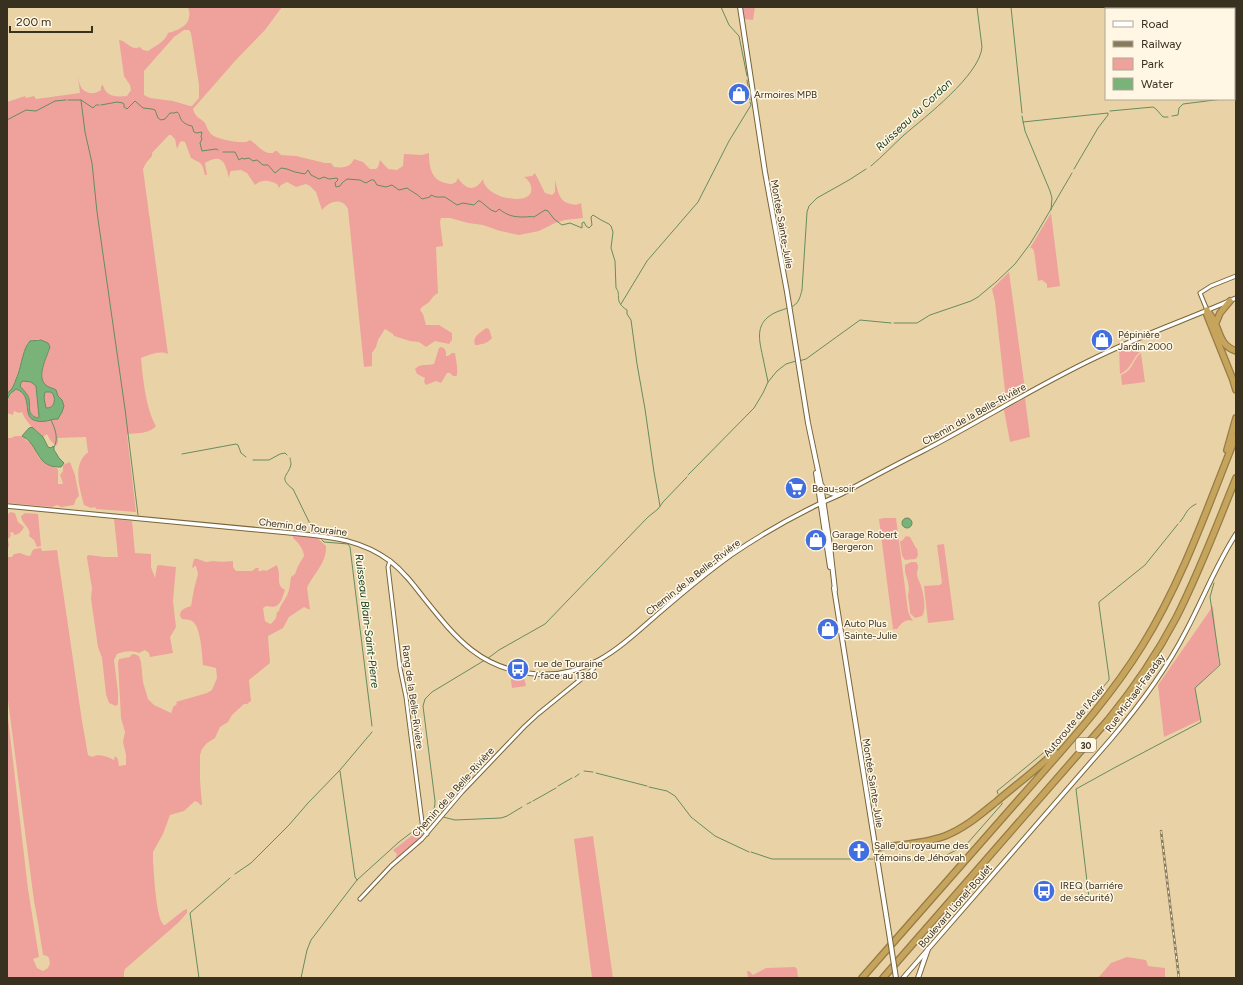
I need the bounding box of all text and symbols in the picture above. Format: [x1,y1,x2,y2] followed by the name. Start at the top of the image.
[10,8,92,34] scale bar
[1105,8,1235,100] legend
[16,15,51,29] text: 200 m
[1141,17,1169,31] text: Road
[1141,37,1182,51] text: Railway
[1141,57,1164,71] text: Park
[873,76,955,154] water label: Ruisseau du Cordon
[1141,77,1173,91] text: Water
[726,81,752,107] shop icon: Armoires MPB
[754,88,817,101] place label: Armoires MPB
[768,178,796,270] street label: Montée Sainte-Julie
[1089,327,1115,353] shop icon: Pépinière Jardin 2000
[1118,328,1173,353] place label: Pépinière Jardin 2000
[920,380,1029,448] street label: Chemin de la Belle-Rivière
[783,475,809,501] supermarket icon: Beau-soir
[812,482,855,495] place label: Beau-soir
[258,515,349,539] street label: Chemin de Touraine
[803,527,829,553] shop icon: Garage Robert Bergeron
[832,528,898,553] place label: Garage Robert Bergeron
[643,536,743,618] street label: Chemin de la Belle-Rivière
[352,553,382,689] water label: Ruisseau Blain-Saint-Pierre
[815,616,841,642] shop icon: Auto Plus Sainte-Julie
[844,617,898,642] place label: Auto Plus Sainte-Julie
[399,644,427,750] street label: Rang de la Belle-Rivière
[1102,651,1168,735] street label: Rue Michael-Faraday
[505,656,531,682] bus stop icon: rue de Touraine / face au 1380
[534,657,603,682] place label: rue de Touraine / face au 1380
[1040,682,1108,760] street label: Autoroute de l'Acier
[860,737,887,829] street label: Montée Sainte-Julie
[1076,738,1096,752] road number: 30
[409,744,497,840] street label: Chemin de la Belle-Rivière
[846,838,872,864] church icon: Salle du royaume des Témoins de Jéhovah
[874,839,969,864] place label: Salle du royaume des Témoins de Jéhovah
[915,861,995,950] street label: Boulevard Lionel-Boulet
[1031,878,1057,904] bus stop icon: IREQ (barriére de sécurité)
[1060,879,1124,904] place label: IREQ (barriére de sécurité)

